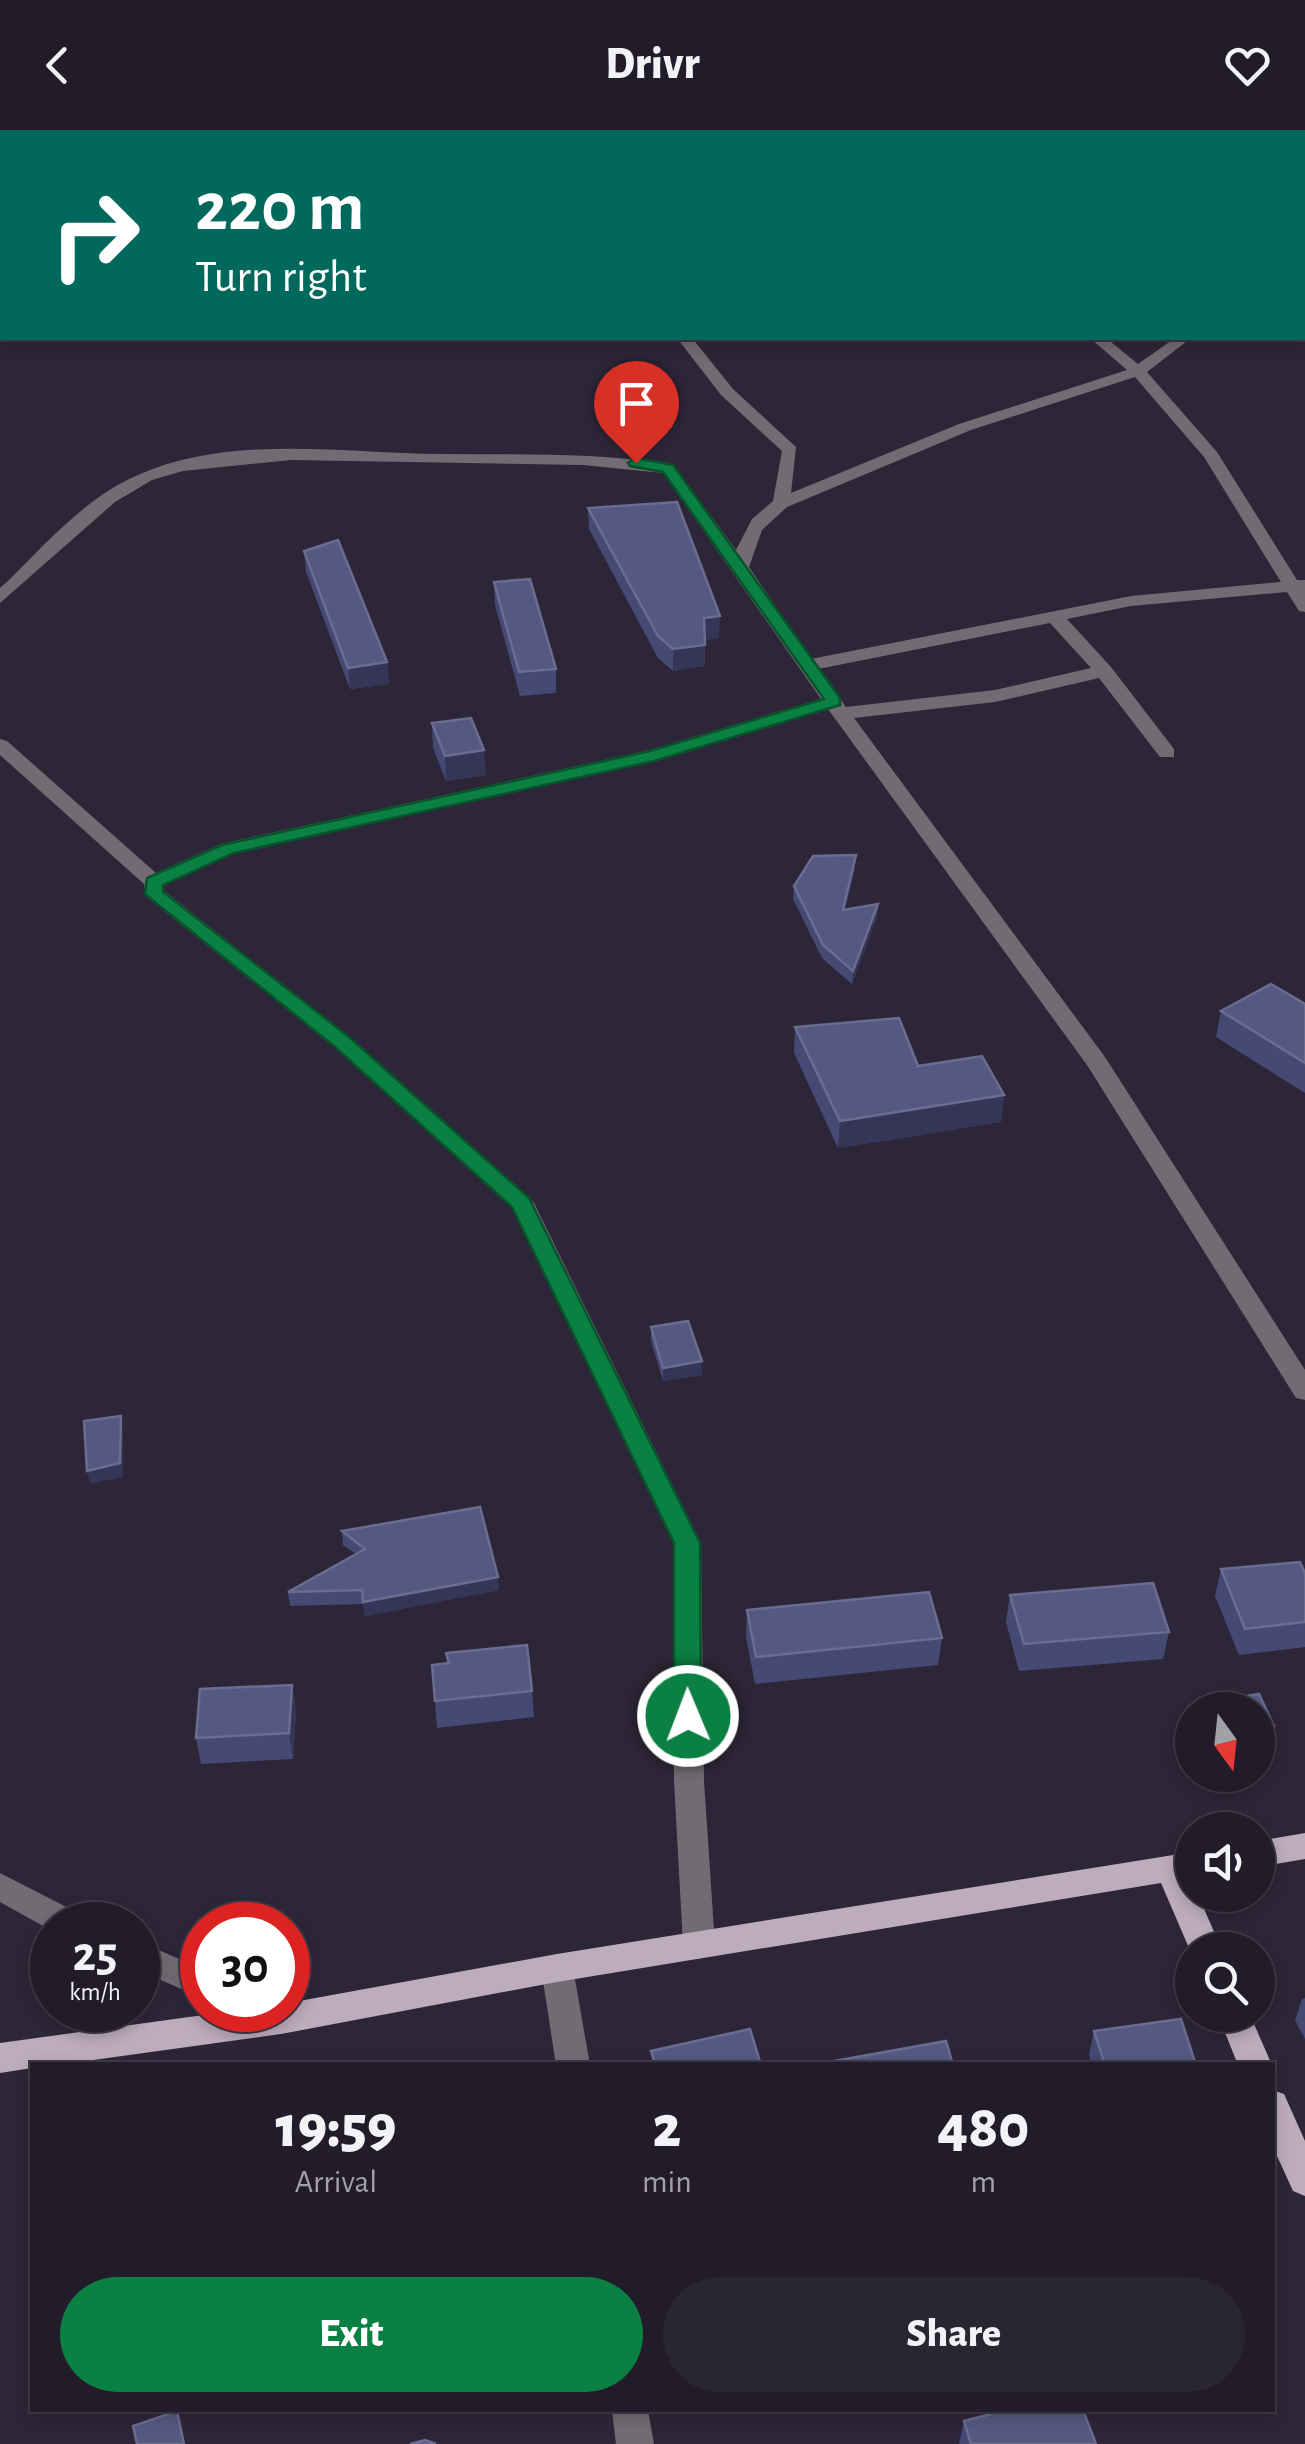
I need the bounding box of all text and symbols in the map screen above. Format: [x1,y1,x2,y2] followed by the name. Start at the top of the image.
[30,38,85,93] icon: back
[1220,38,1275,93] icon: heart
[605,42,700,87] text: Drivr
[30,170,160,300] icon: right
[195,173,364,243] text: 220 m
[195,255,367,300] text: Turn right
[594,361,679,464] pin
[609,376,664,431] icon: arrive
[636,1664,740,1768] position arrow
[1175,1692,1275,1792] north arrow
[1175,1692,1275,2032] map controls
[1175,1812,1275,1912] button: sound
[180,1902,310,2032] speed limit sign: 30
[72,1930,118,1980] text: 25
[1175,1932,1275,2032] button: search
[69,1980,121,2005] text: km/h
[276,2098,396,2158] text: 19:59
[652,2098,681,2158] text: 2
[937,2098,1029,2158] text: 480
[295,2166,377,2198] text: Arrival
[642,2166,692,2198] text: min
[971,2166,996,2198] text: m
[60,2277,643,2392] button: Exit
[663,2277,1245,2392] button: Share

